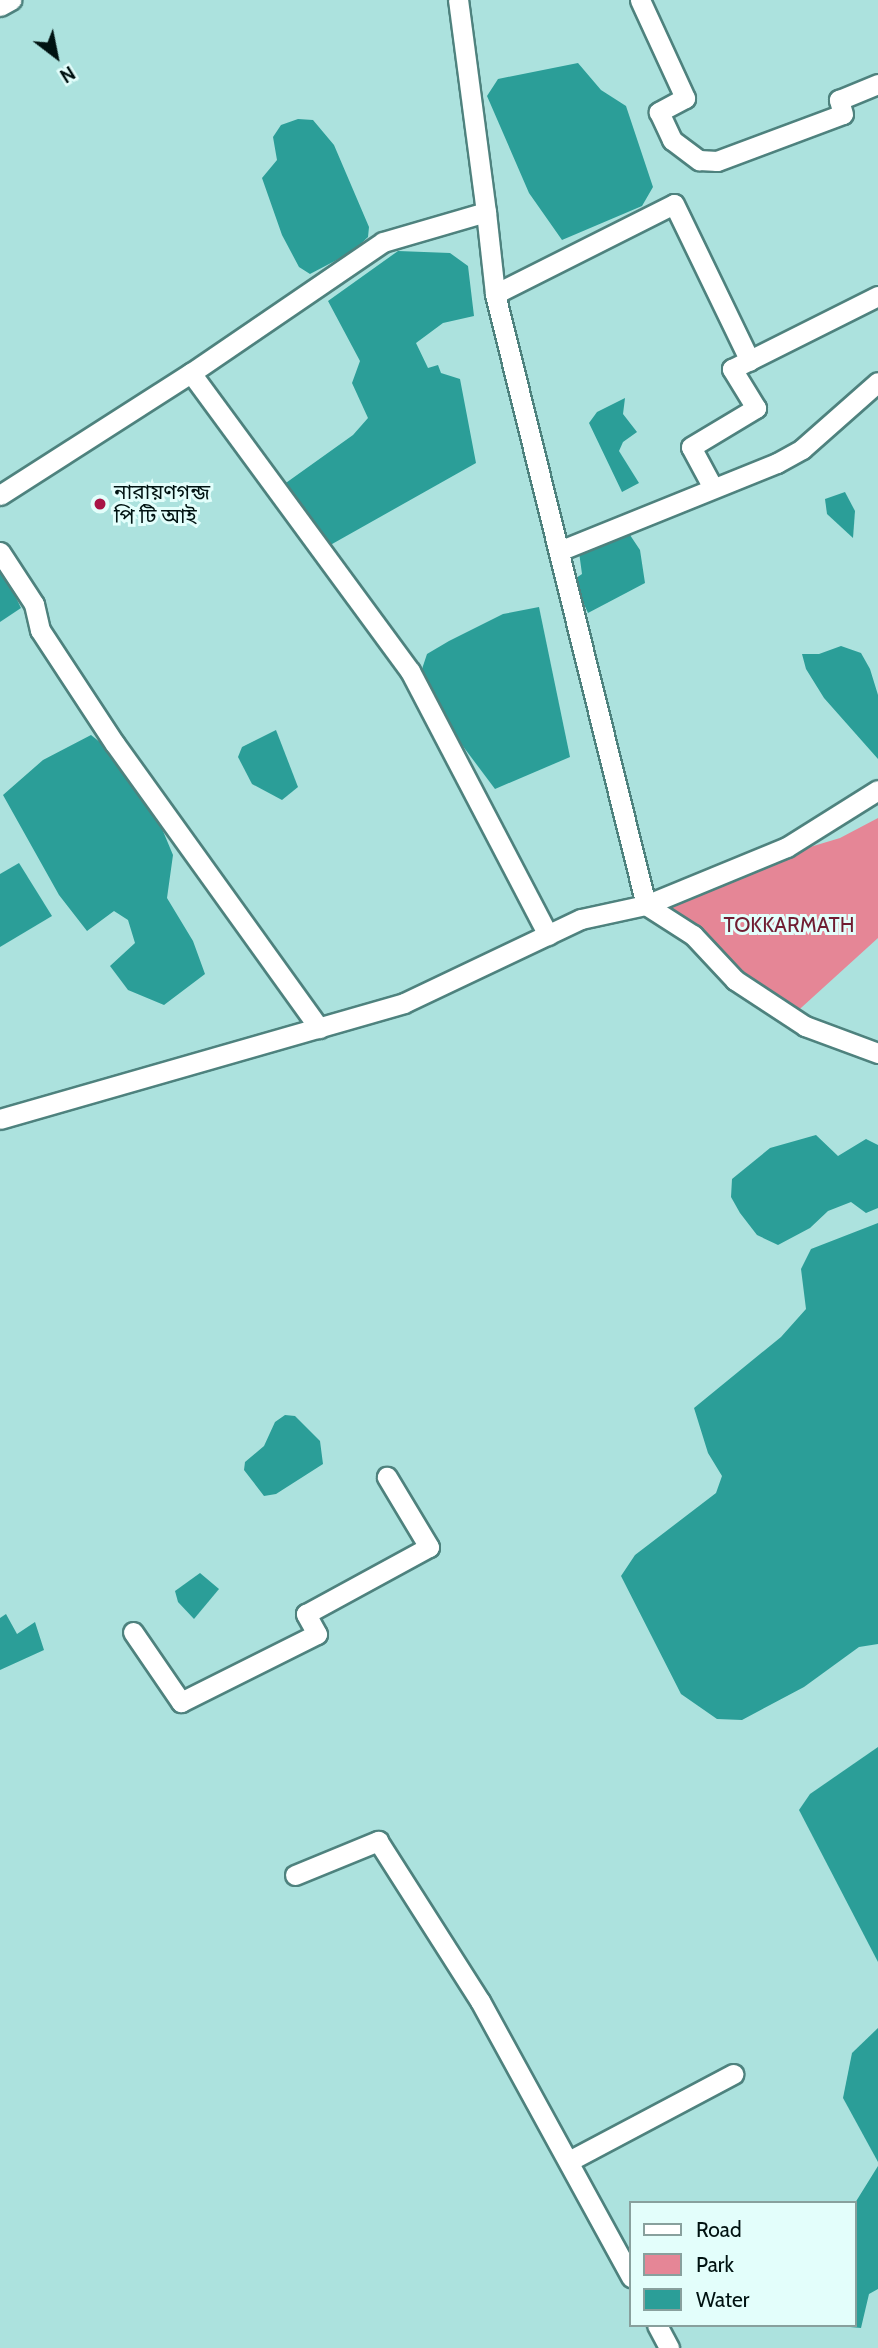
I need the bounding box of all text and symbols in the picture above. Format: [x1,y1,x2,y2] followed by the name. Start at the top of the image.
[21,21,91,91] north arrow
[56,61,79,88] text: N
[114,479,210,529] place label: নারায়ণগন্জ পি টি আই
[92,496,108,512] marker: নারায়ণগন্জ পি টি আই
[723,912,855,938] park label: TOKKARMATH
[630,2201,857,2327] legend
[696,2217,742,2242] text: Road
[696,2252,734,2277] text: Park
[696,2287,749,2312] text: Water

